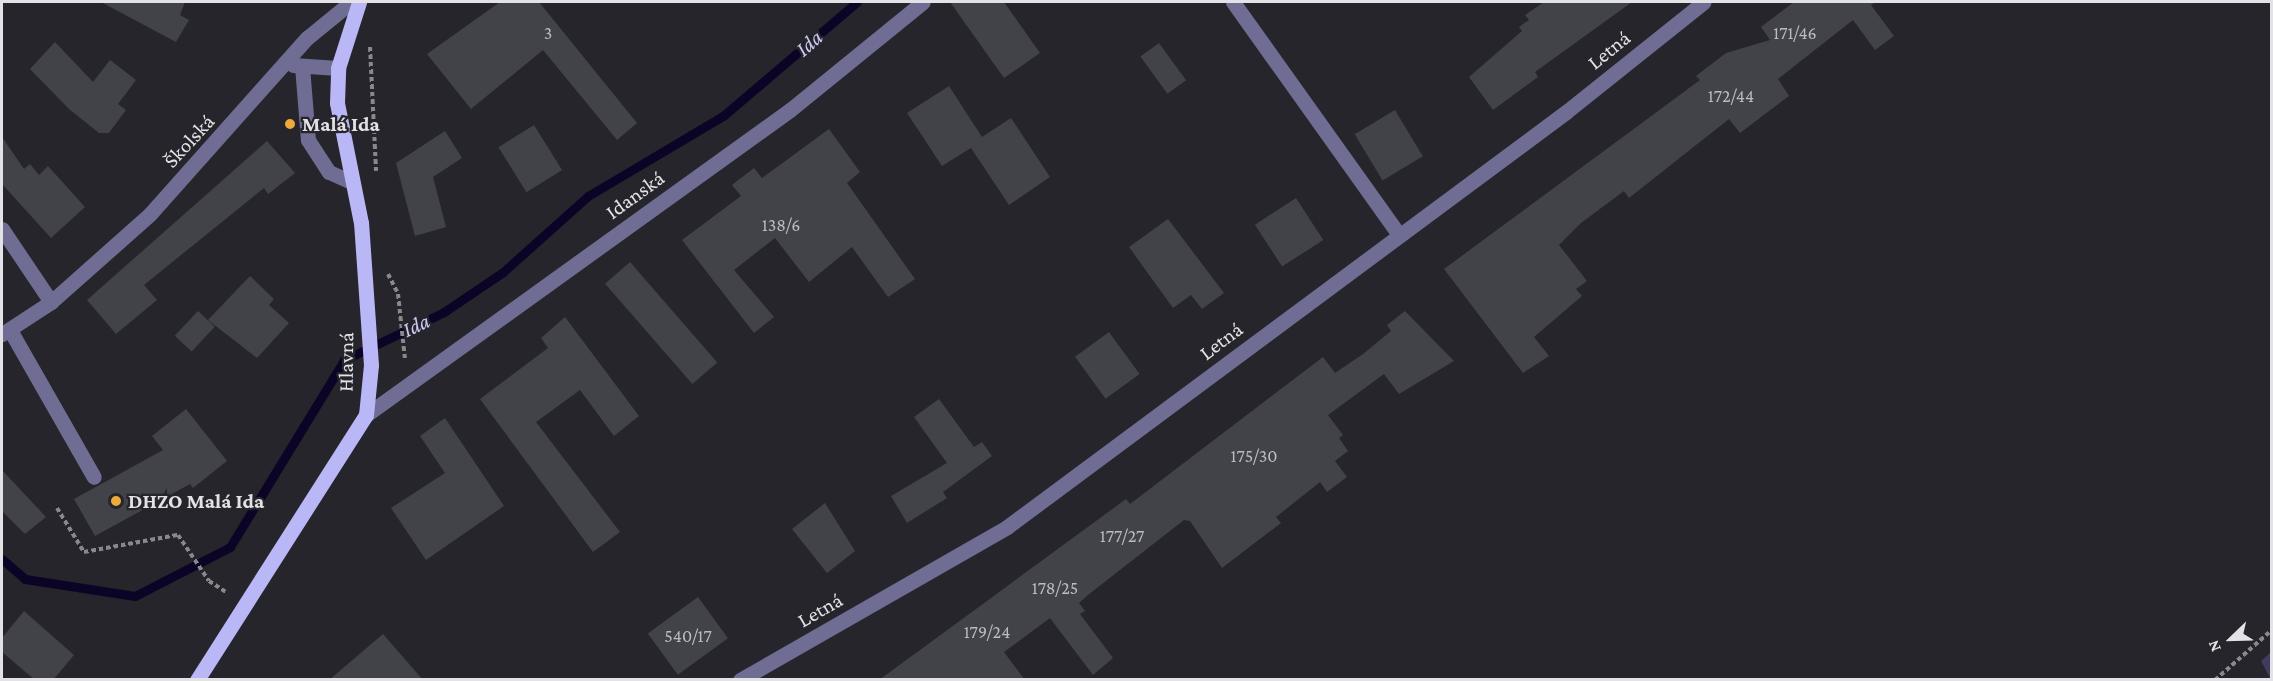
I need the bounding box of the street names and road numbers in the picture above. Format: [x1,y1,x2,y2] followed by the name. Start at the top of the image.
[1583,25,1635,75] street label: Letná
[158,109,220,173] street label: Školská
[601,165,669,225] street label: Idanská
[1194,317,1248,365] street label: Letná
[333,332,359,392] street label: Hlavná
[793,587,847,633] street label: Letná

